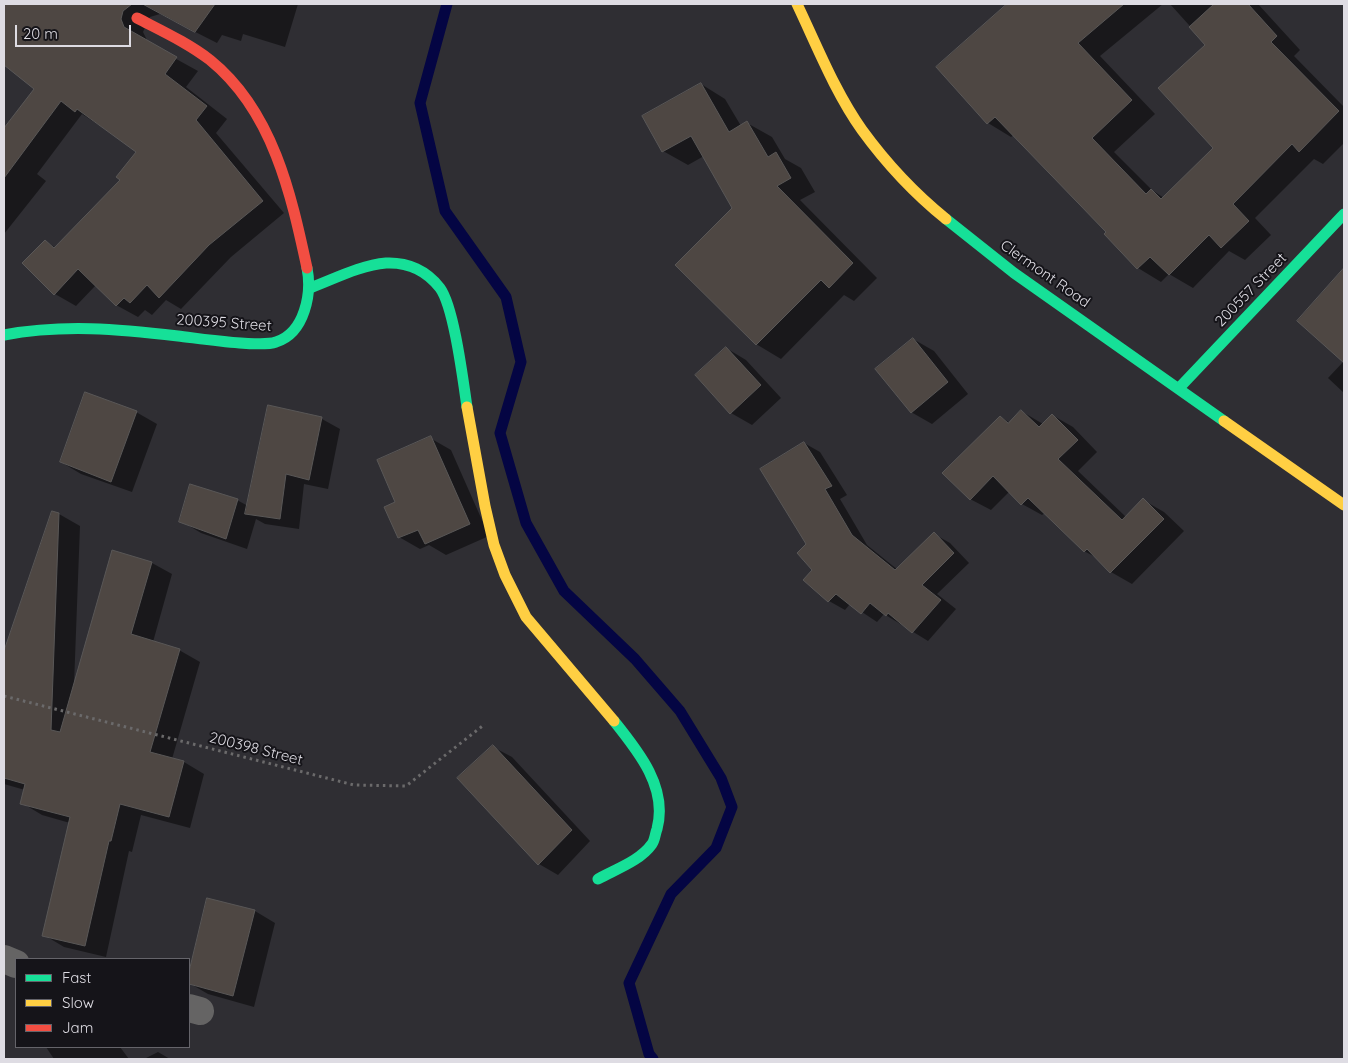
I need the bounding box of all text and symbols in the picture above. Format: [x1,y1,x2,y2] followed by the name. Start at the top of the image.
[18,15,134,47] scale bar
[23,24,58,43] text: 20 m
[997,236,1093,312] street label: Clermont Road
[1211,249,1291,331] street label: 200557 Street
[176,311,272,335] street label: 200395 Street
[207,729,305,769] street label: 200398 Street
[15,958,190,1048] legend
[62,968,91,987] text: Fast
[62,993,94,1012] text: Slow
[62,1018,93,1037] text: Jam

